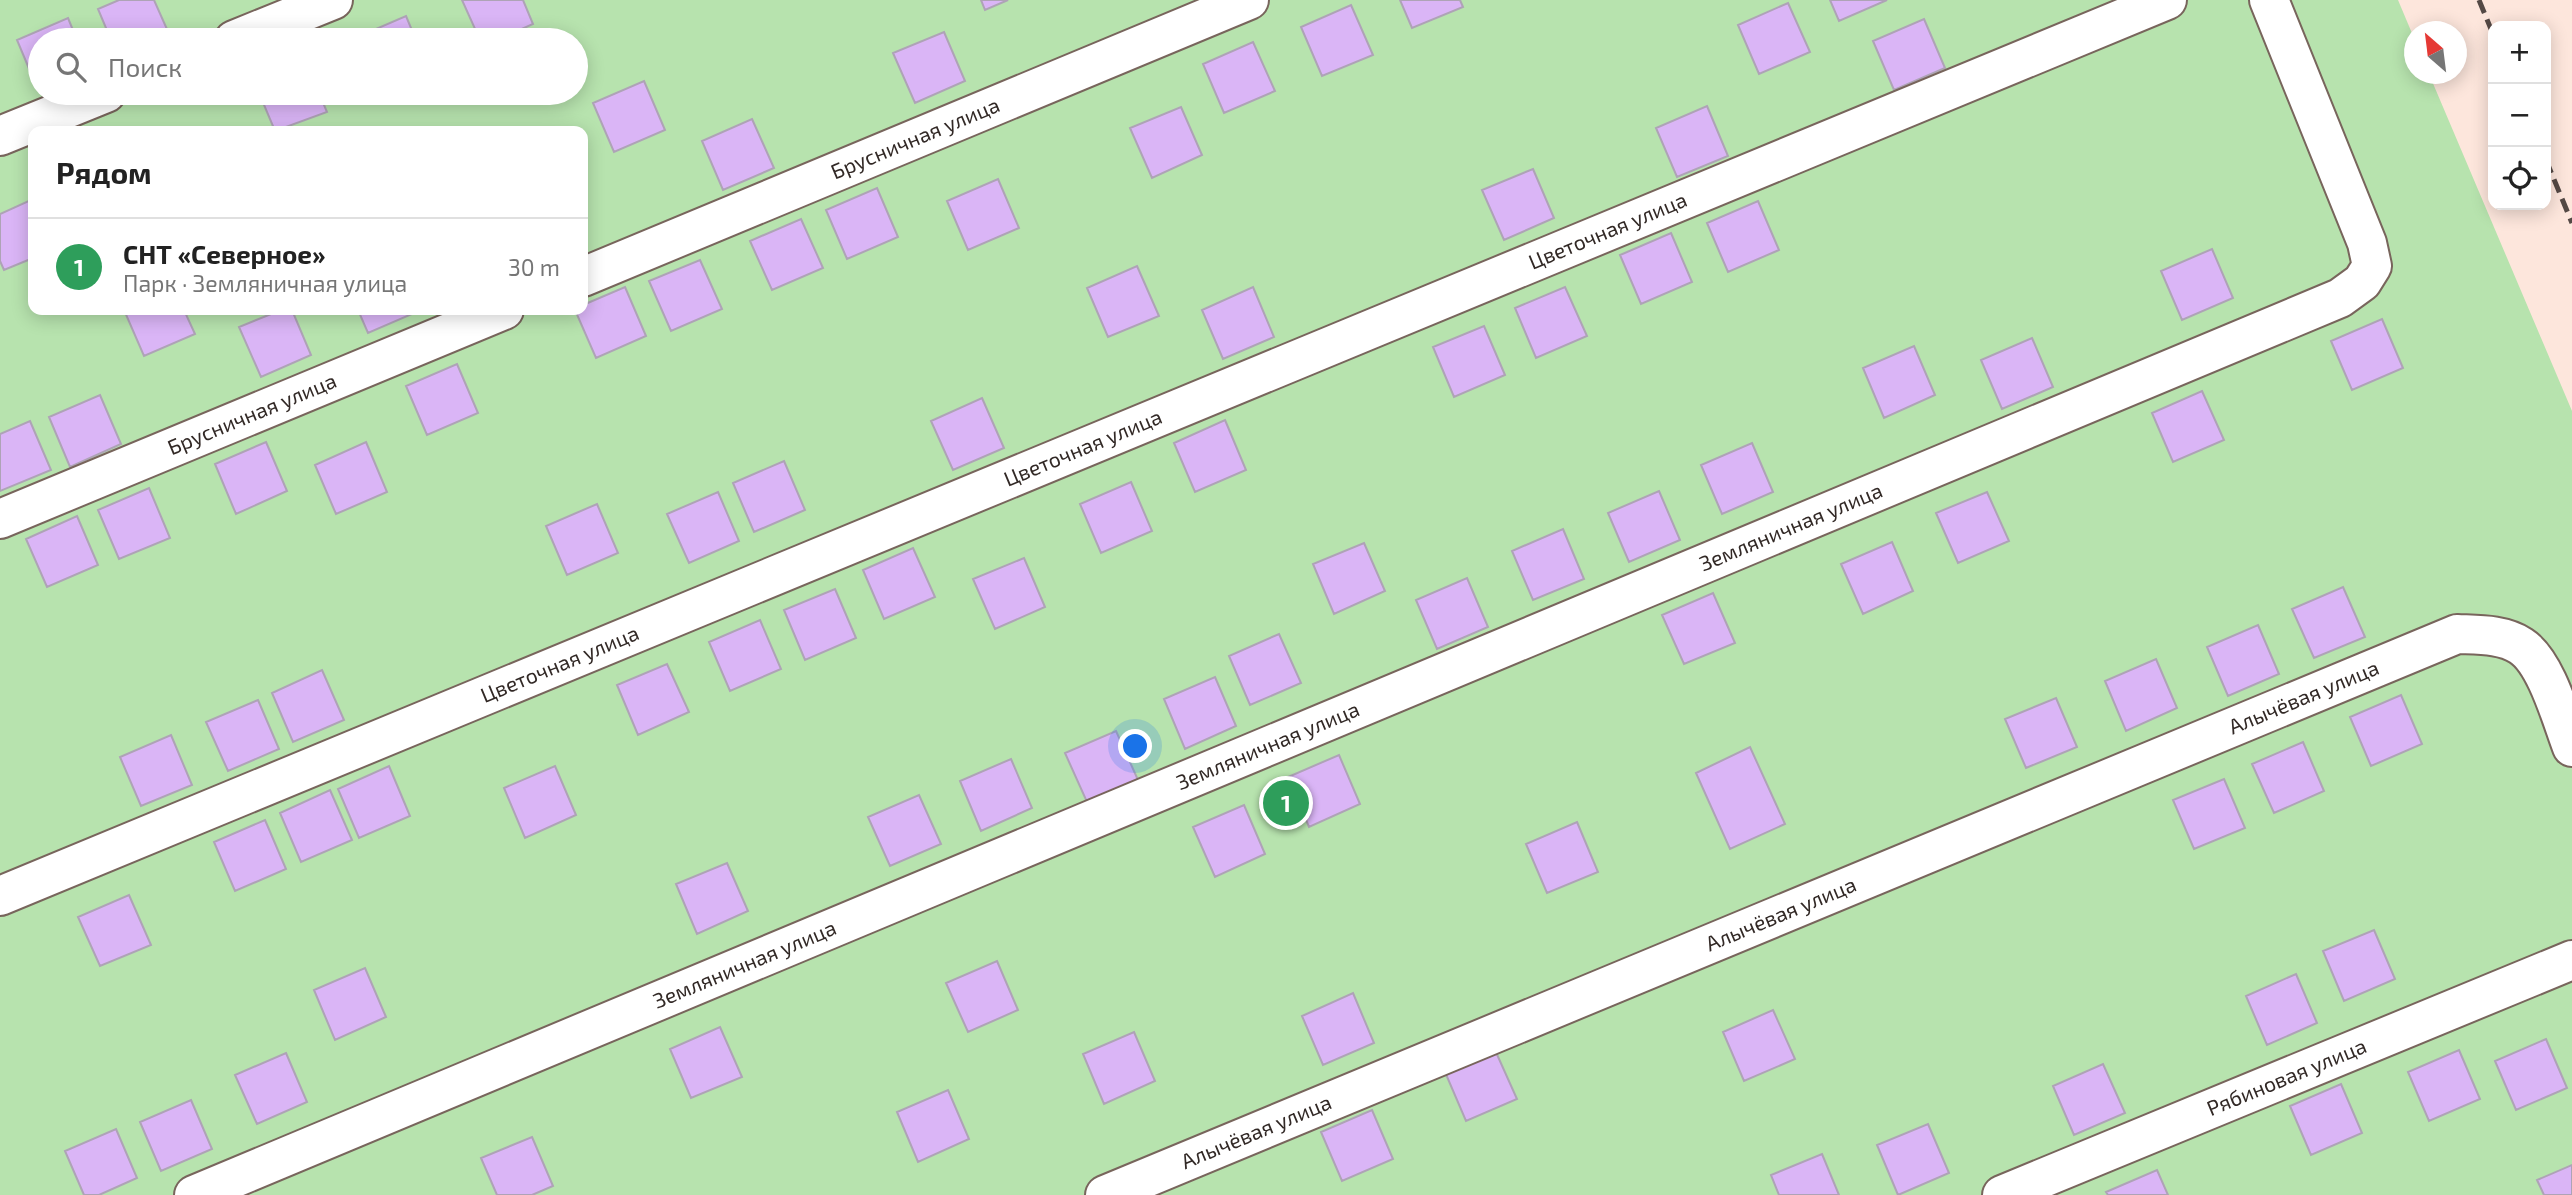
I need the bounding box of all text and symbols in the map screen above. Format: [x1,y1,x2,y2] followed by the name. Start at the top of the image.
[2404,21,2467,84] north arrow
[2488,21,2551,210] map controls
[2488,21,2551,84] button: +
[28,28,588,105] search box
[52,48,90,86] icon: search
[108,51,182,82] text: Поиск
[2488,84,2551,147] button: −
[827,91,1003,184] street label: Брусничная улица
[2488,147,2551,210] button: locate
[56,154,152,190] text: Рядом
[1525,186,1690,274] street label: Цветочная улица
[123,238,326,269] text: СНТ «Северное»
[74,253,84,281] text: 1
[508,253,560,281] text: 30 m
[123,269,407,297] text: Парк · Земляничная улица
[163,367,340,459] street label: Брусничная улица
[1000,403,1165,491] street label: Цветочная улица
[1695,477,1886,575] street label: Земляничная улица
[477,619,642,707] street label: Цветочная улица
[2224,654,2382,738] street label: Алычёвая улица
[1172,695,1363,794] street label: Земляничная улица
[1118,729,1152,763] your location
[1263,777,1309,829] pin: 1
[1702,871,1859,955] street label: Алычёвая улица
[649,914,840,1013] street label: Земляничная улица
[2203,1032,2370,1120] street label: Рябиновая улица
[1177,1088,1335,1173] street label: Алычёвая улица

